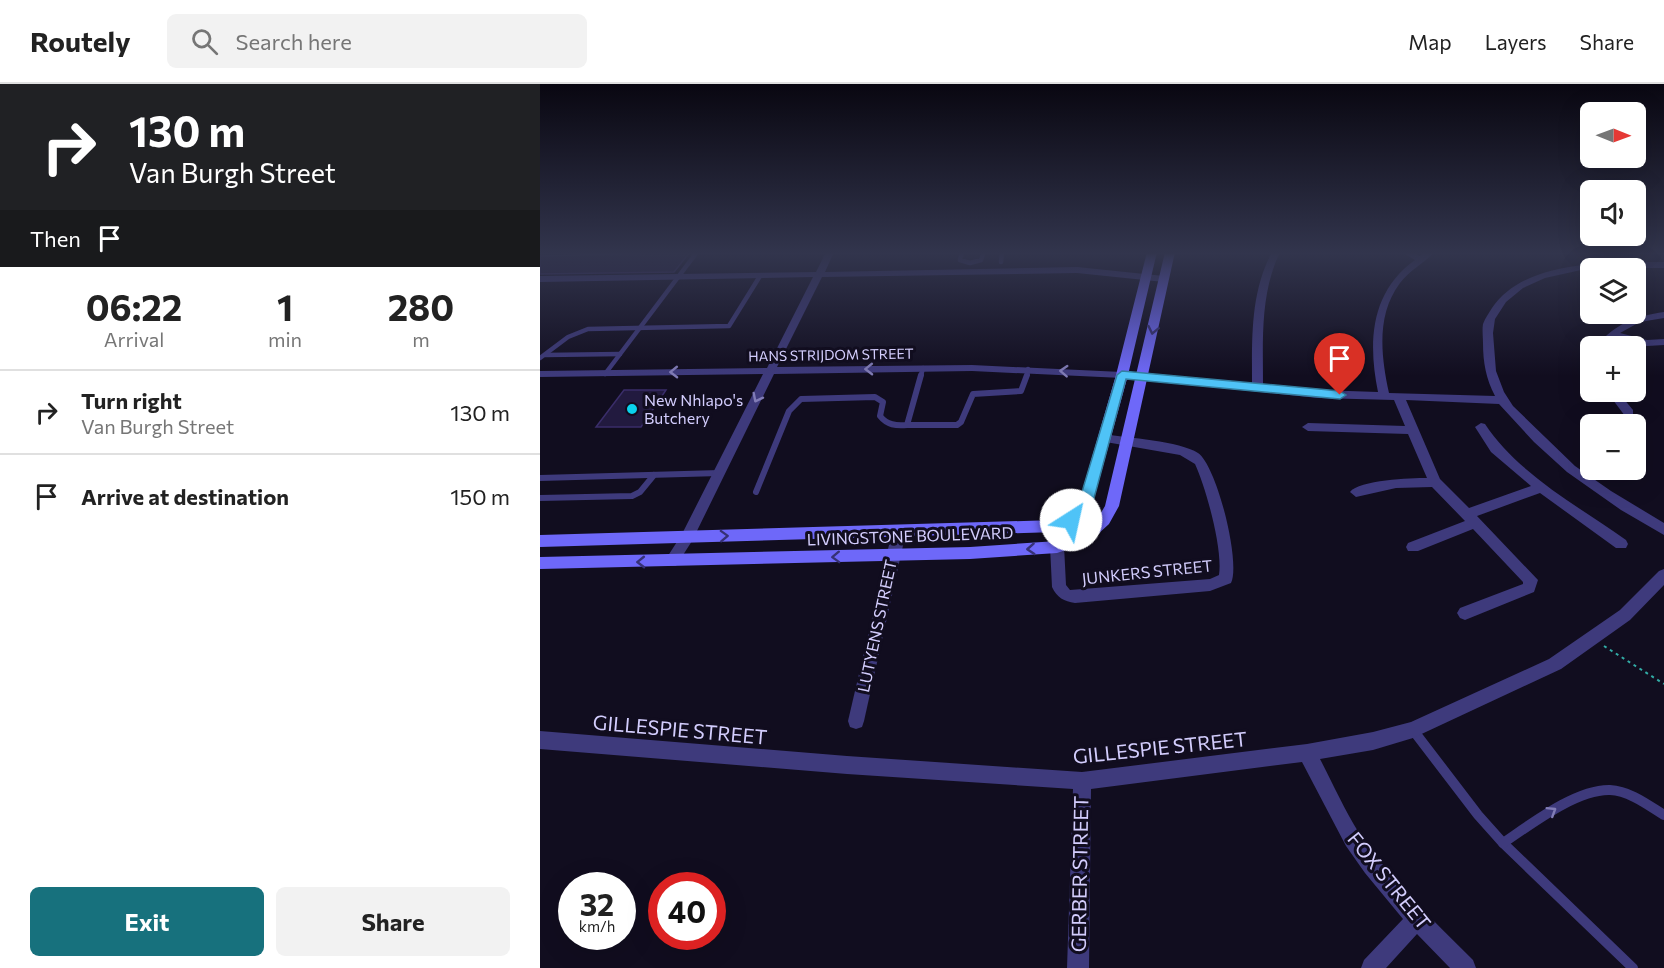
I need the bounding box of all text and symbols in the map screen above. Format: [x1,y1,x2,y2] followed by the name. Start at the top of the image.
[167,14,587,68] search box
[30,24,131,58] text: Routely
[188,25,221,58] icon: search
[236,28,352,55] text: Search here
[1408,29,1452,54] text: Map
[1485,29,1547,54] text: Layers
[1580,29,1634,54] text: Share
[1580,102,1646,168] north arrow
[1580,102,1646,480] map controls
[129,104,245,156] text: 130 m
[30,108,108,186] icon: right
[129,156,336,189] text: Van Burgh Street
[1580,180,1646,246] button: sound
[93,222,126,255] icon: arrive
[30,225,81,252] text: Then
[1580,258,1646,324] button: layers
[86,284,182,328] text: 06:22
[277,284,293,328] text: 1
[388,284,454,328] text: 280
[1147,324,1160,334] one-way arrow
[104,327,164,351] text: Arrival
[268,327,302,351] text: min
[412,327,430,351] text: m
[1314,333,1365,395] pin
[1580,336,1646,402] button: +
[1323,342,1356,375] icon: arrive
[748,345,914,364] street label: HANS STRIJDOM STREET
[864,363,873,375] one-way arrow
[1059,365,1068,378] one-way arrow
[669,366,678,379] one-way arrow
[81,387,182,414] text: Turn right
[644,390,743,427] place label: New Nhlapo's Butchery
[753,392,765,403] one-way arrow
[30,396,63,429] icon: right
[450,399,510,426] text: 130 m
[625,402,639,416] marker: New Nhlapo's Butchery
[81,414,234,438] text: Van Burgh Street
[1580,414,1646,480] button: −
[30,480,63,513] icon: arrive
[81,483,289,510] text: Arrive at destination
[450,483,510,510] text: 150 m
[1039,488,1103,552] position arrow
[806,522,1014,549] street label: LIVINGSTONE BOULEVARD
[720,530,729,543] one-way arrow
[1026,542,1035,555] one-way arrow
[831,551,840,563] one-way arrow
[1081,555,1213,588] street label: JUNKERS STREET
[636,556,645,568] one-way arrow
[853,558,900,694] street label: LUTYENS STREET
[592,709,768,749] street label: GILLESPIE STREET
[1072,726,1248,768] street label: GILLESPIE STREET
[1066,796,1092,952] street label: GERBER STREET
[1546,808,1557,819] one-way arrow
[1343,827,1437,934] street label: FOX STREET
[648,872,726,950] speed limit sign: 40
[580,885,614,922] text: 32
[30,887,264,956] button: Exit
[276,887,510,956] button: Share
[579,917,615,935] text: km/h

